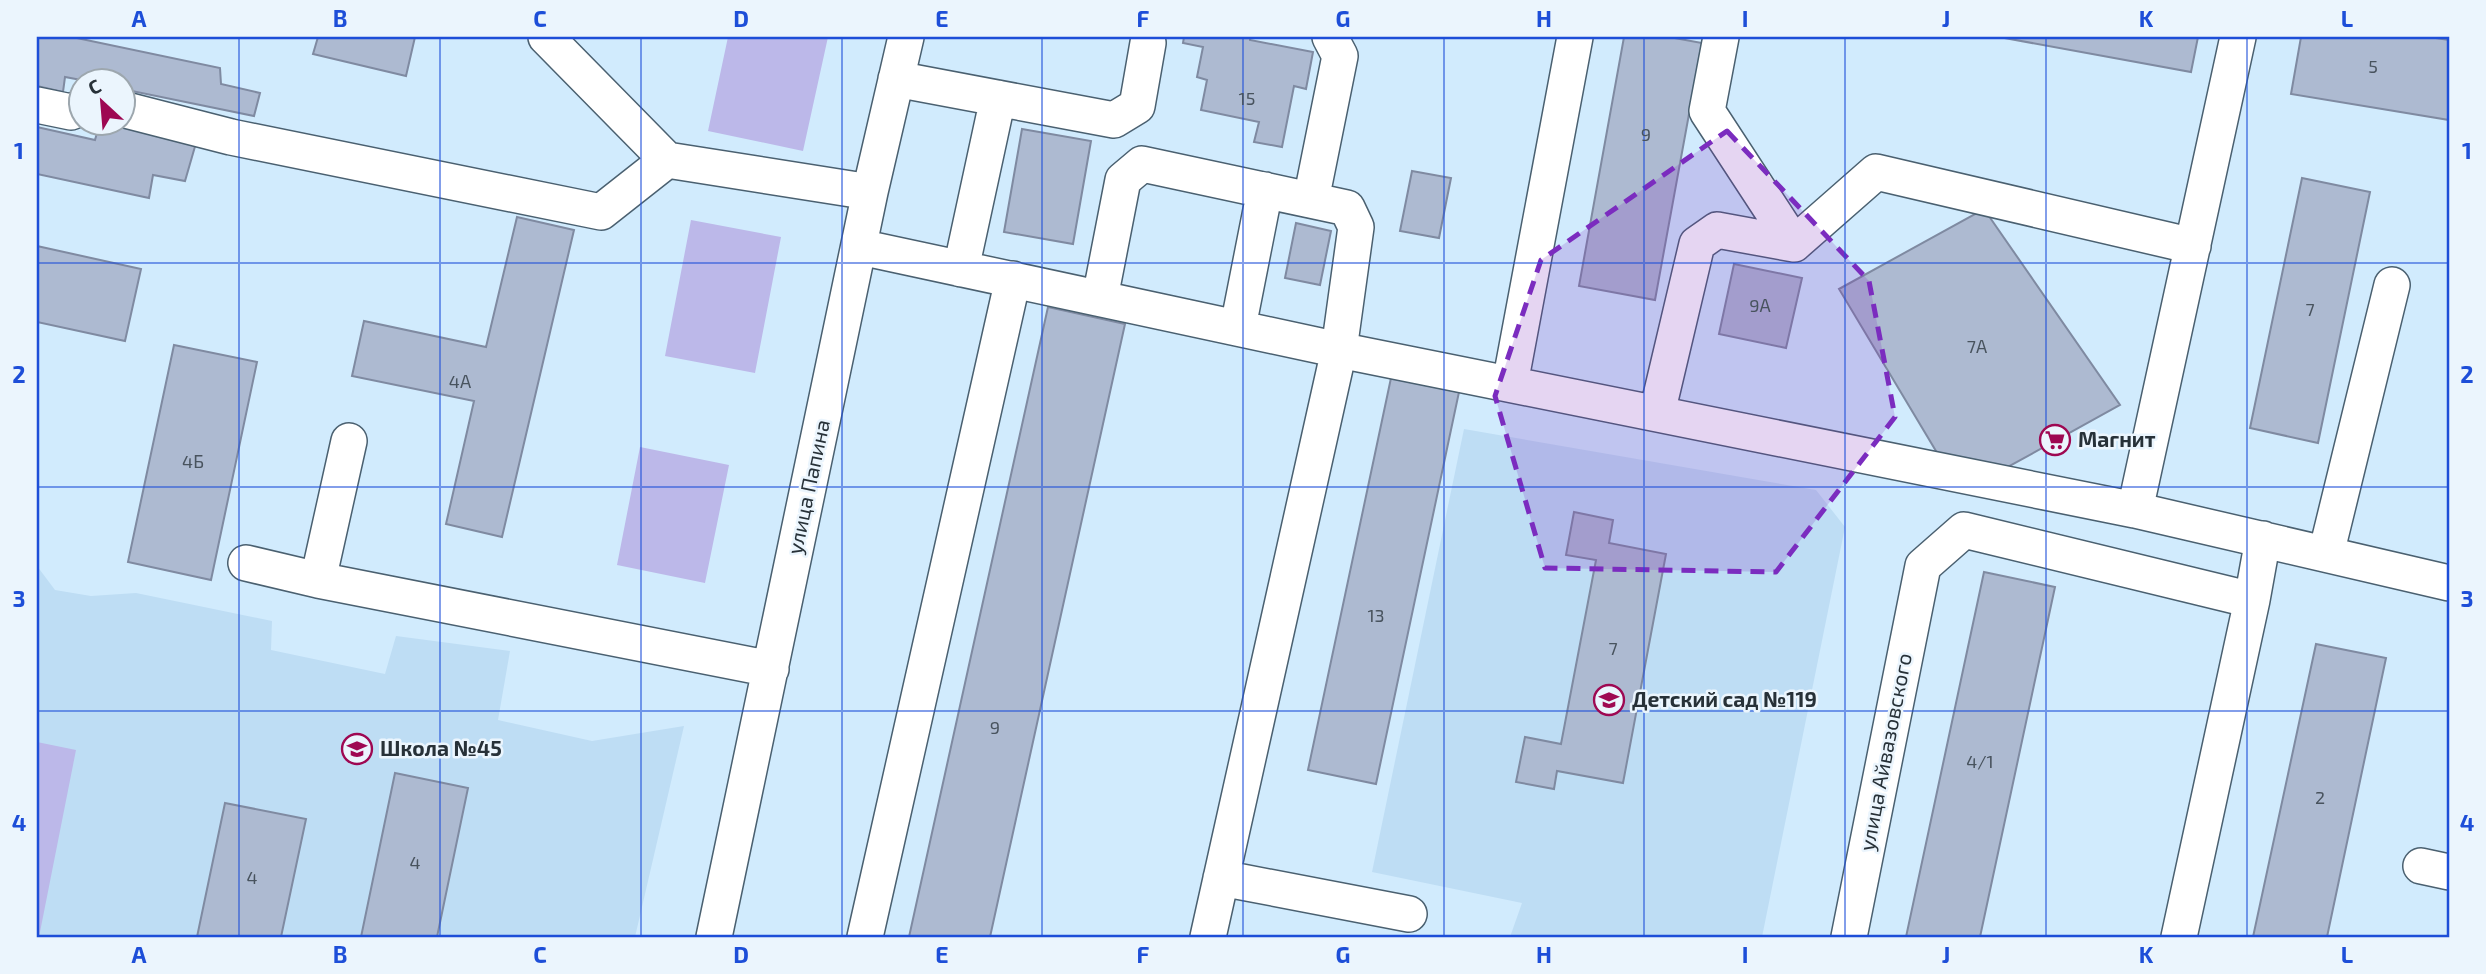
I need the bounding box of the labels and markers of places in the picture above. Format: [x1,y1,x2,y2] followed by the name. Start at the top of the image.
[2038,423,2072,457] supermarket icon: Магнит
[2078,426,2156,451] place label: Магнит
[1592,683,1626,717] school or university icon: Детский сад №119
[1632,686,1817,711] place label: Детский сад №119
[340,732,374,766] school or university icon: Школа №45
[380,735,502,760] place label: Школа №45

